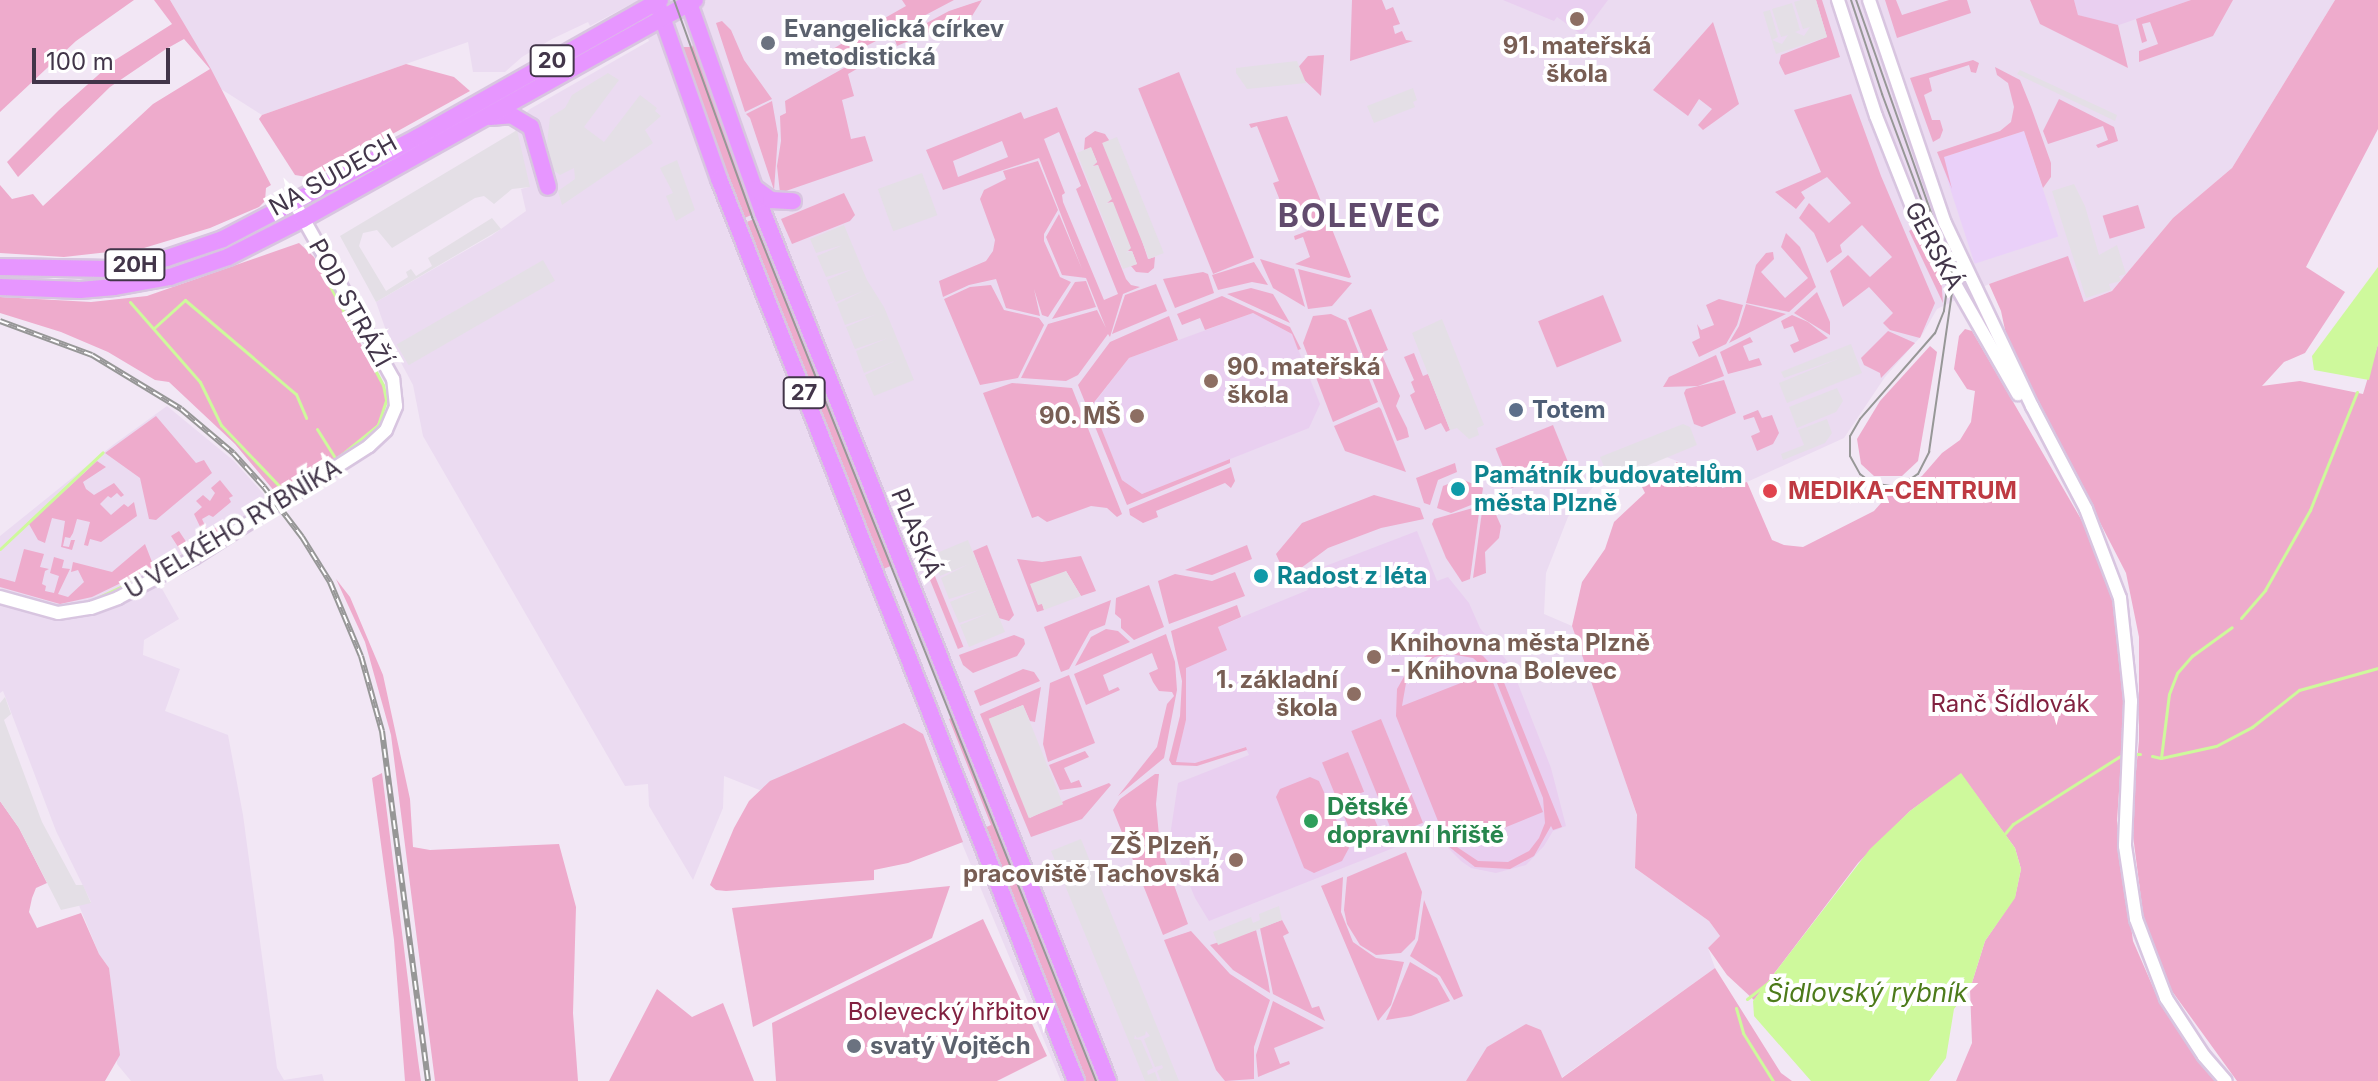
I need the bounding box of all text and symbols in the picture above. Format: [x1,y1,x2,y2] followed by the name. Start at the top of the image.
[1568,10,1586,28] marker: 91. mateřská škola
[784,15,1004,71] place label: Evangelická církev metodistická
[36,32,174,82] scale bar
[1502,32,1652,88] place label: 91. mateřská škola
[759,34,777,52] marker: Evangelická církev metodistická
[528,43,576,79] road number: 20
[46,47,114,76] text: 100 m
[264,128,402,222] street label: NA SUDECH
[1278,197,1442,235] district label: BOLEVEC
[1899,197,1969,295] street label: GERSKÁ
[303,234,397,372] street label: POD STRÁŽÍ
[103,247,167,283] road number: 20H
[1227,353,1382,409] place label: 90. mateřská škola
[1202,372,1220,390] marker: 90. mateřská škola
[782,375,826,411] road number: 27
[1532,396,1606,424] place label: Totem
[1507,401,1525,419] marker: Totem
[1038,402,1121,430] place label: 90. MŠ
[1128,407,1146,425] marker: 90. MŠ
[120,453,346,605] street label: U VELKÉHO RYBNÍKA
[1474,461,1743,517] place label: Památník budovatelům města Plzně
[1788,477,2017,505] place label: MEDIKA-CENTRUM
[1449,480,1467,498] marker: Památník budovatelům města Plzně
[1759,480,1781,502] marker: MEDIKA-CENTRUM
[885,484,947,582] street label: PLASKÁ
[1277,562,1427,590] place label: Radost z léta
[1252,567,1270,585] marker: Radost z léta
[1390,629,1650,685] place label: Knihovna města Plzně - Knihovna Bolevec
[1365,648,1383,666] marker: Knihovna města Plzně - Knihovna Bolevec
[1215,666,1338,722] place label: 1. základní škola
[1345,685,1363,703] marker: 1. základní škola
[1930,690,2090,718] park label: Ranč Šídlovák
[1327,793,1504,849] place label: Dětské dopravní hřiště
[1302,812,1320,830] marker: Dětské dopravní hřiště
[963,832,1220,888] place label: ZŠ Plzeň, pracoviště Tachovská
[1227,851,1245,869] marker: ZŠ Plzeň, pracoviště Tachovská
[1766,977,1968,1009] water label: Šidlovský rybník
[848,998,1050,1026] park label: Bolevecký hřbitov
[870,1032,1031,1060] place label: svatý Vojtěch
[845,1037,863,1055] marker: svatý Vojtěch

